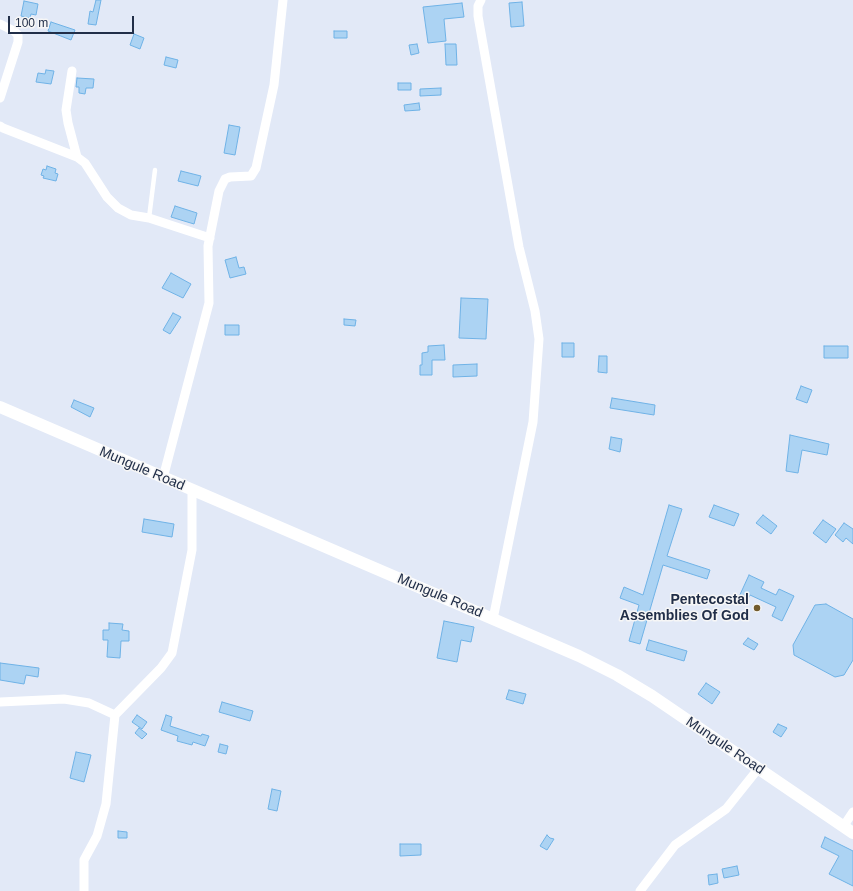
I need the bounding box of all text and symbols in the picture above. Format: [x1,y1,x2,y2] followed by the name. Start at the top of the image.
[10,8,136,34] scale bar
[15,16,48,30] text: 100 m
[97,443,187,495] street label: Mungule Road
[395,570,485,622] street label: Mungule Road
[620,592,749,624] place label: Pentecostal Assemblies Of God
[752,603,762,613] marker: Pentecostal Assemblies Of God
[683,714,767,778] street label: Mungule Road

